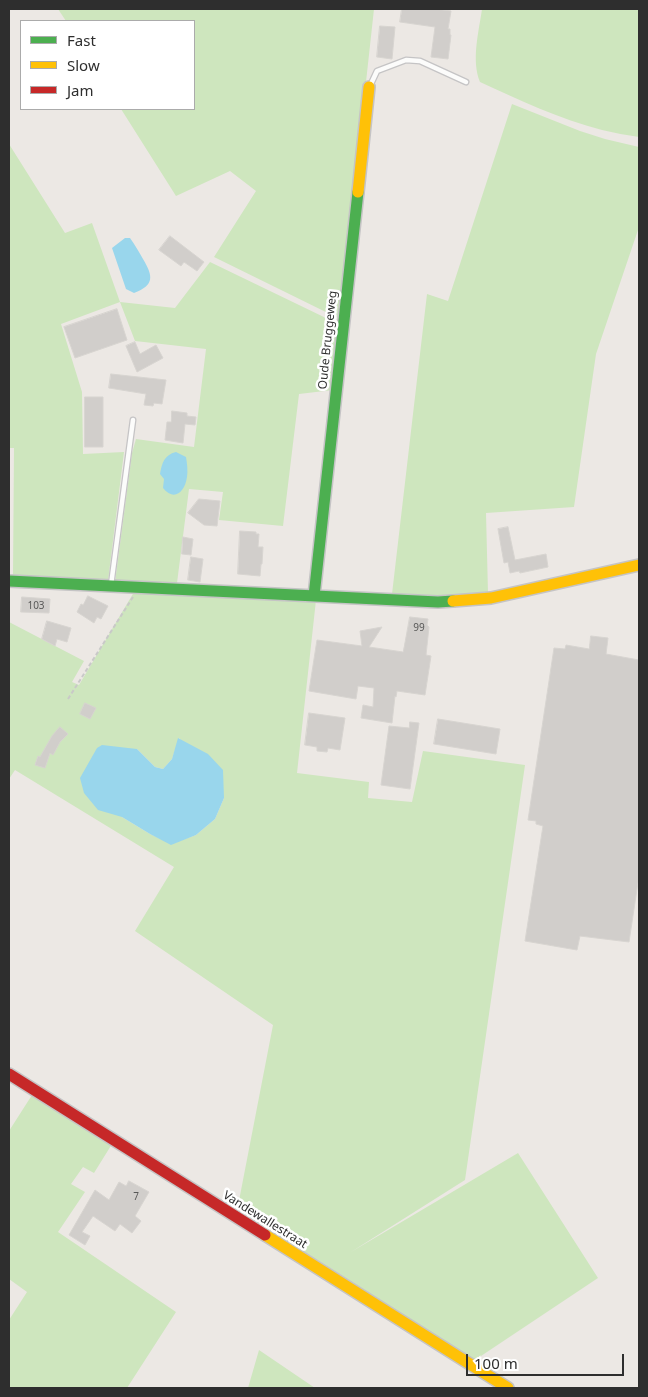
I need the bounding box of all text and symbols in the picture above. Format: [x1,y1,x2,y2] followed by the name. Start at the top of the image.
[20,20,195,110] legend
[67,30,96,50] text: Fast
[67,55,100,75] text: Slow
[67,80,94,100] text: Jam
[316,290,340,390] street label: Oude Bruggeweg
[27,600,45,612] house number: 103
[413,622,425,634] house number: 99
[220,1188,310,1252] street label: Vandewallestraat
[133,1191,139,1203] house number: 7
[468,1344,626,1376] scale bar
[474,1353,518,1373] text: 100 m

